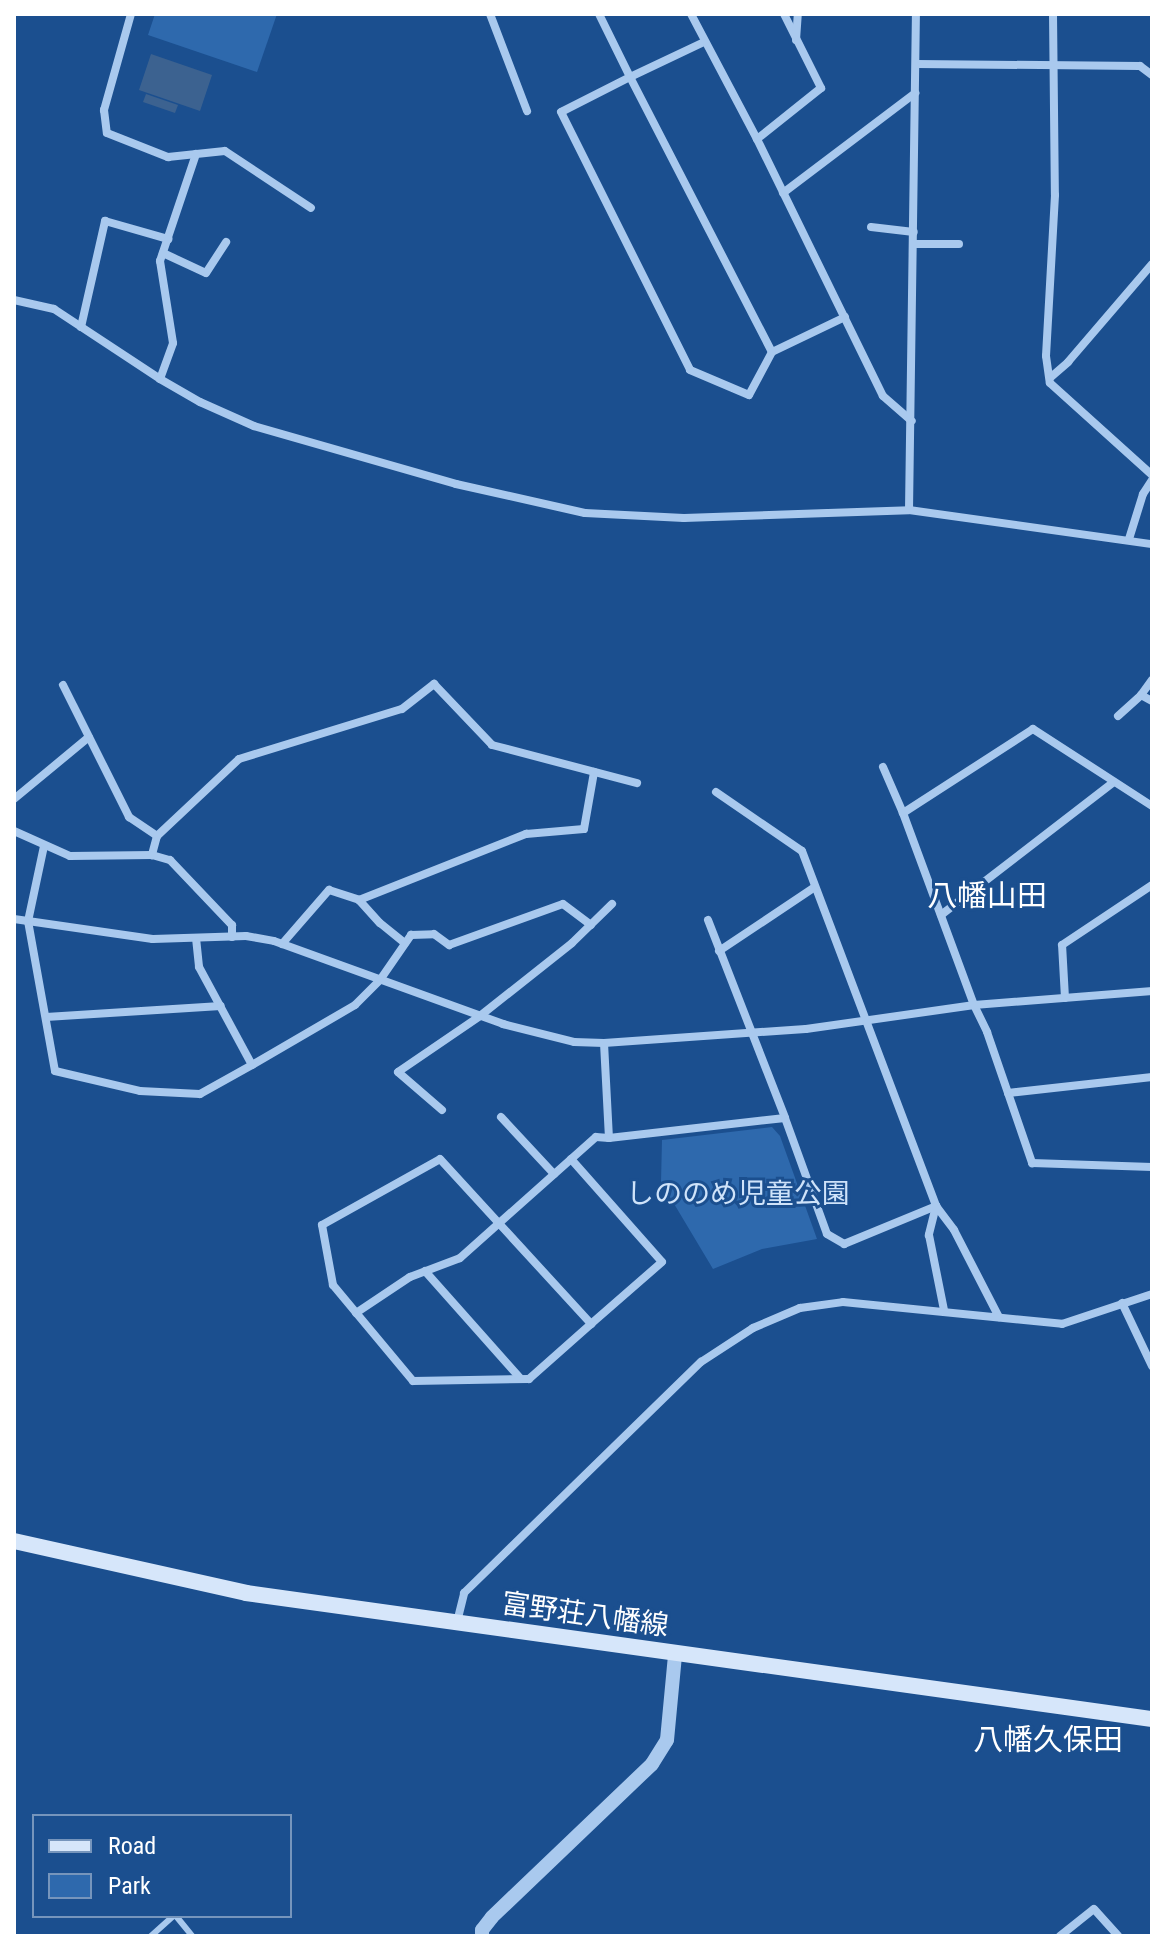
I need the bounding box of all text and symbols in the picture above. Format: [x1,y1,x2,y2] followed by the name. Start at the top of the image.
[927,878,1047,914] district label: 八幡山田
[626,1177,850,1211] park label: しののめ児童公園
[499,1587,671,1643] street label: 富野荘八幡線
[973,1722,1123,1758] district label: 八幡久保田
[32,1814,292,1918] legend
[108,1832,156,1860] text: Road
[108,1872,151,1900] text: Park

